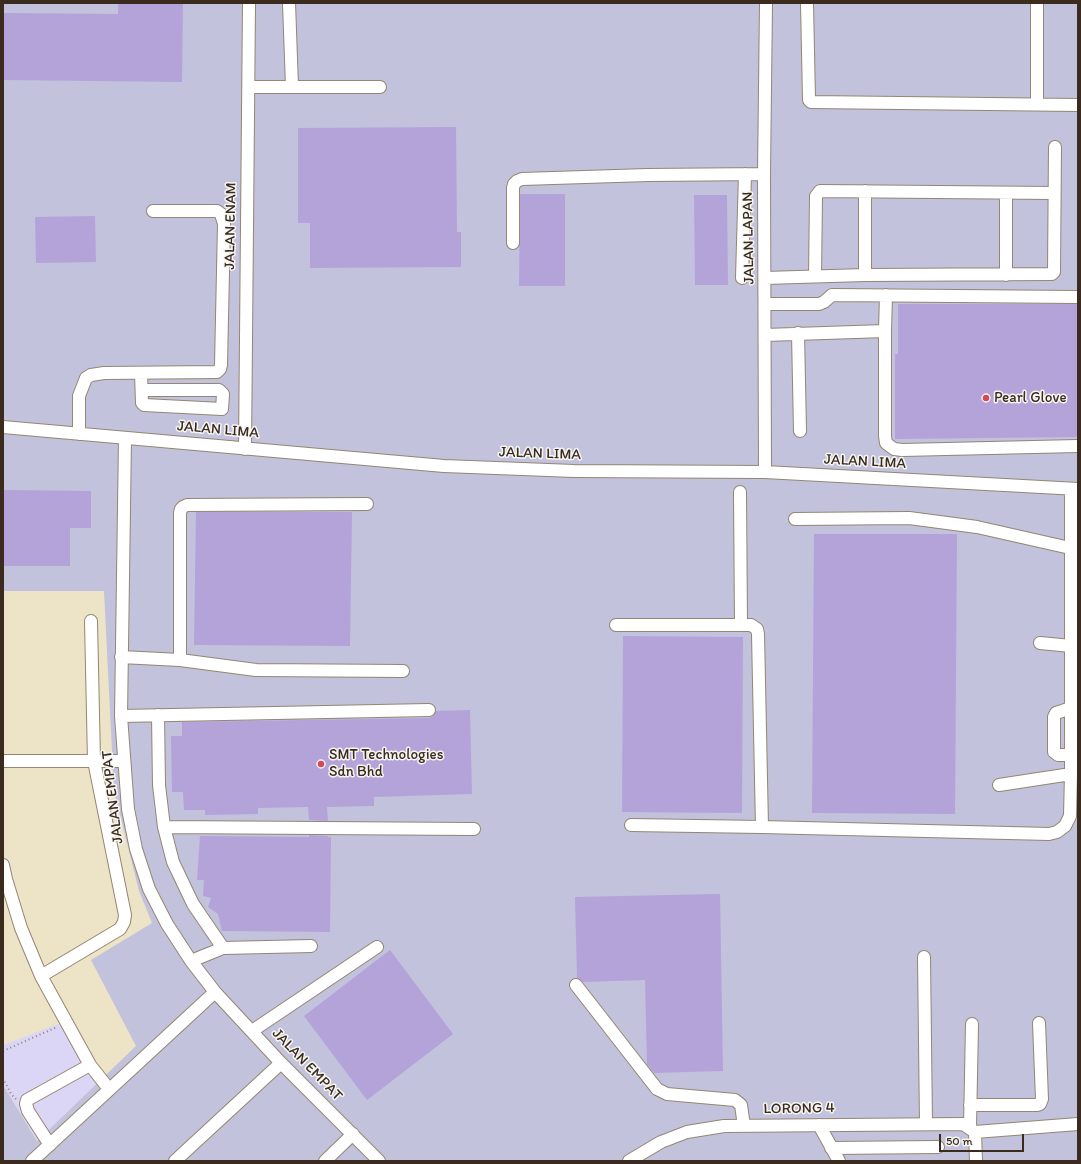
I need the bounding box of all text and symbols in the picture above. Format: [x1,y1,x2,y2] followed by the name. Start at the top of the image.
[221,182,241,270] street label: JALAN ENAM
[739,191,759,285] street label: JALAN LAPAN
[994,389,1067,407] place label: Pearl Glove
[981,393,991,403] marker: Pearl Glove
[176,417,260,443] street label: JALAN LIMA
[499,444,581,464] street label: JALAN LIMA
[823,451,907,473] street label: JALAN LIMA
[329,746,443,781] place label: SMT Technologies Sdn Bhd
[98,749,128,845] street label: JALAN EMPAT
[316,759,326,769] marker: SMT Technologies Sdn Bhd
[268,1025,346,1105] street label: JALAN EMPAT
[763,1099,835,1119] street label: LORONG 4
[941,1126,1026,1152] scale bar
[946,1134,972,1148] text: 50 m

